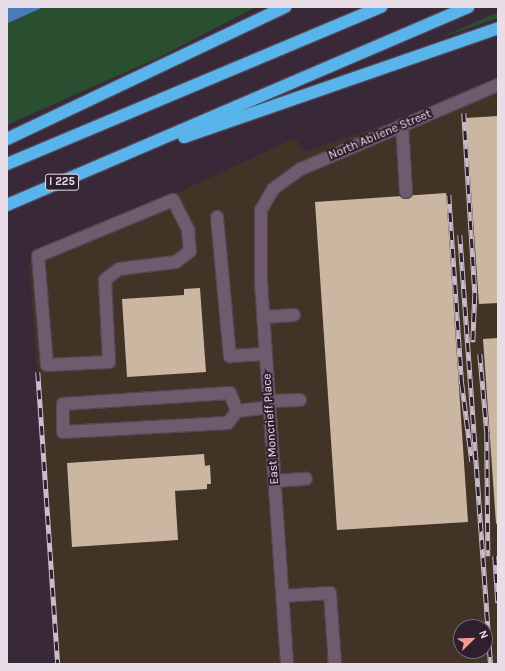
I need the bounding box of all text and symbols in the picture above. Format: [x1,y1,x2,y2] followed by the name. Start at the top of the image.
[327,107,433,163] street label: North Abilene Street
[45,173,79,191] road number: I 225
[260,373,282,485] street label: East Moncrieff Place
[453,619,493,659] north arrow
[476,628,491,641] text: N

